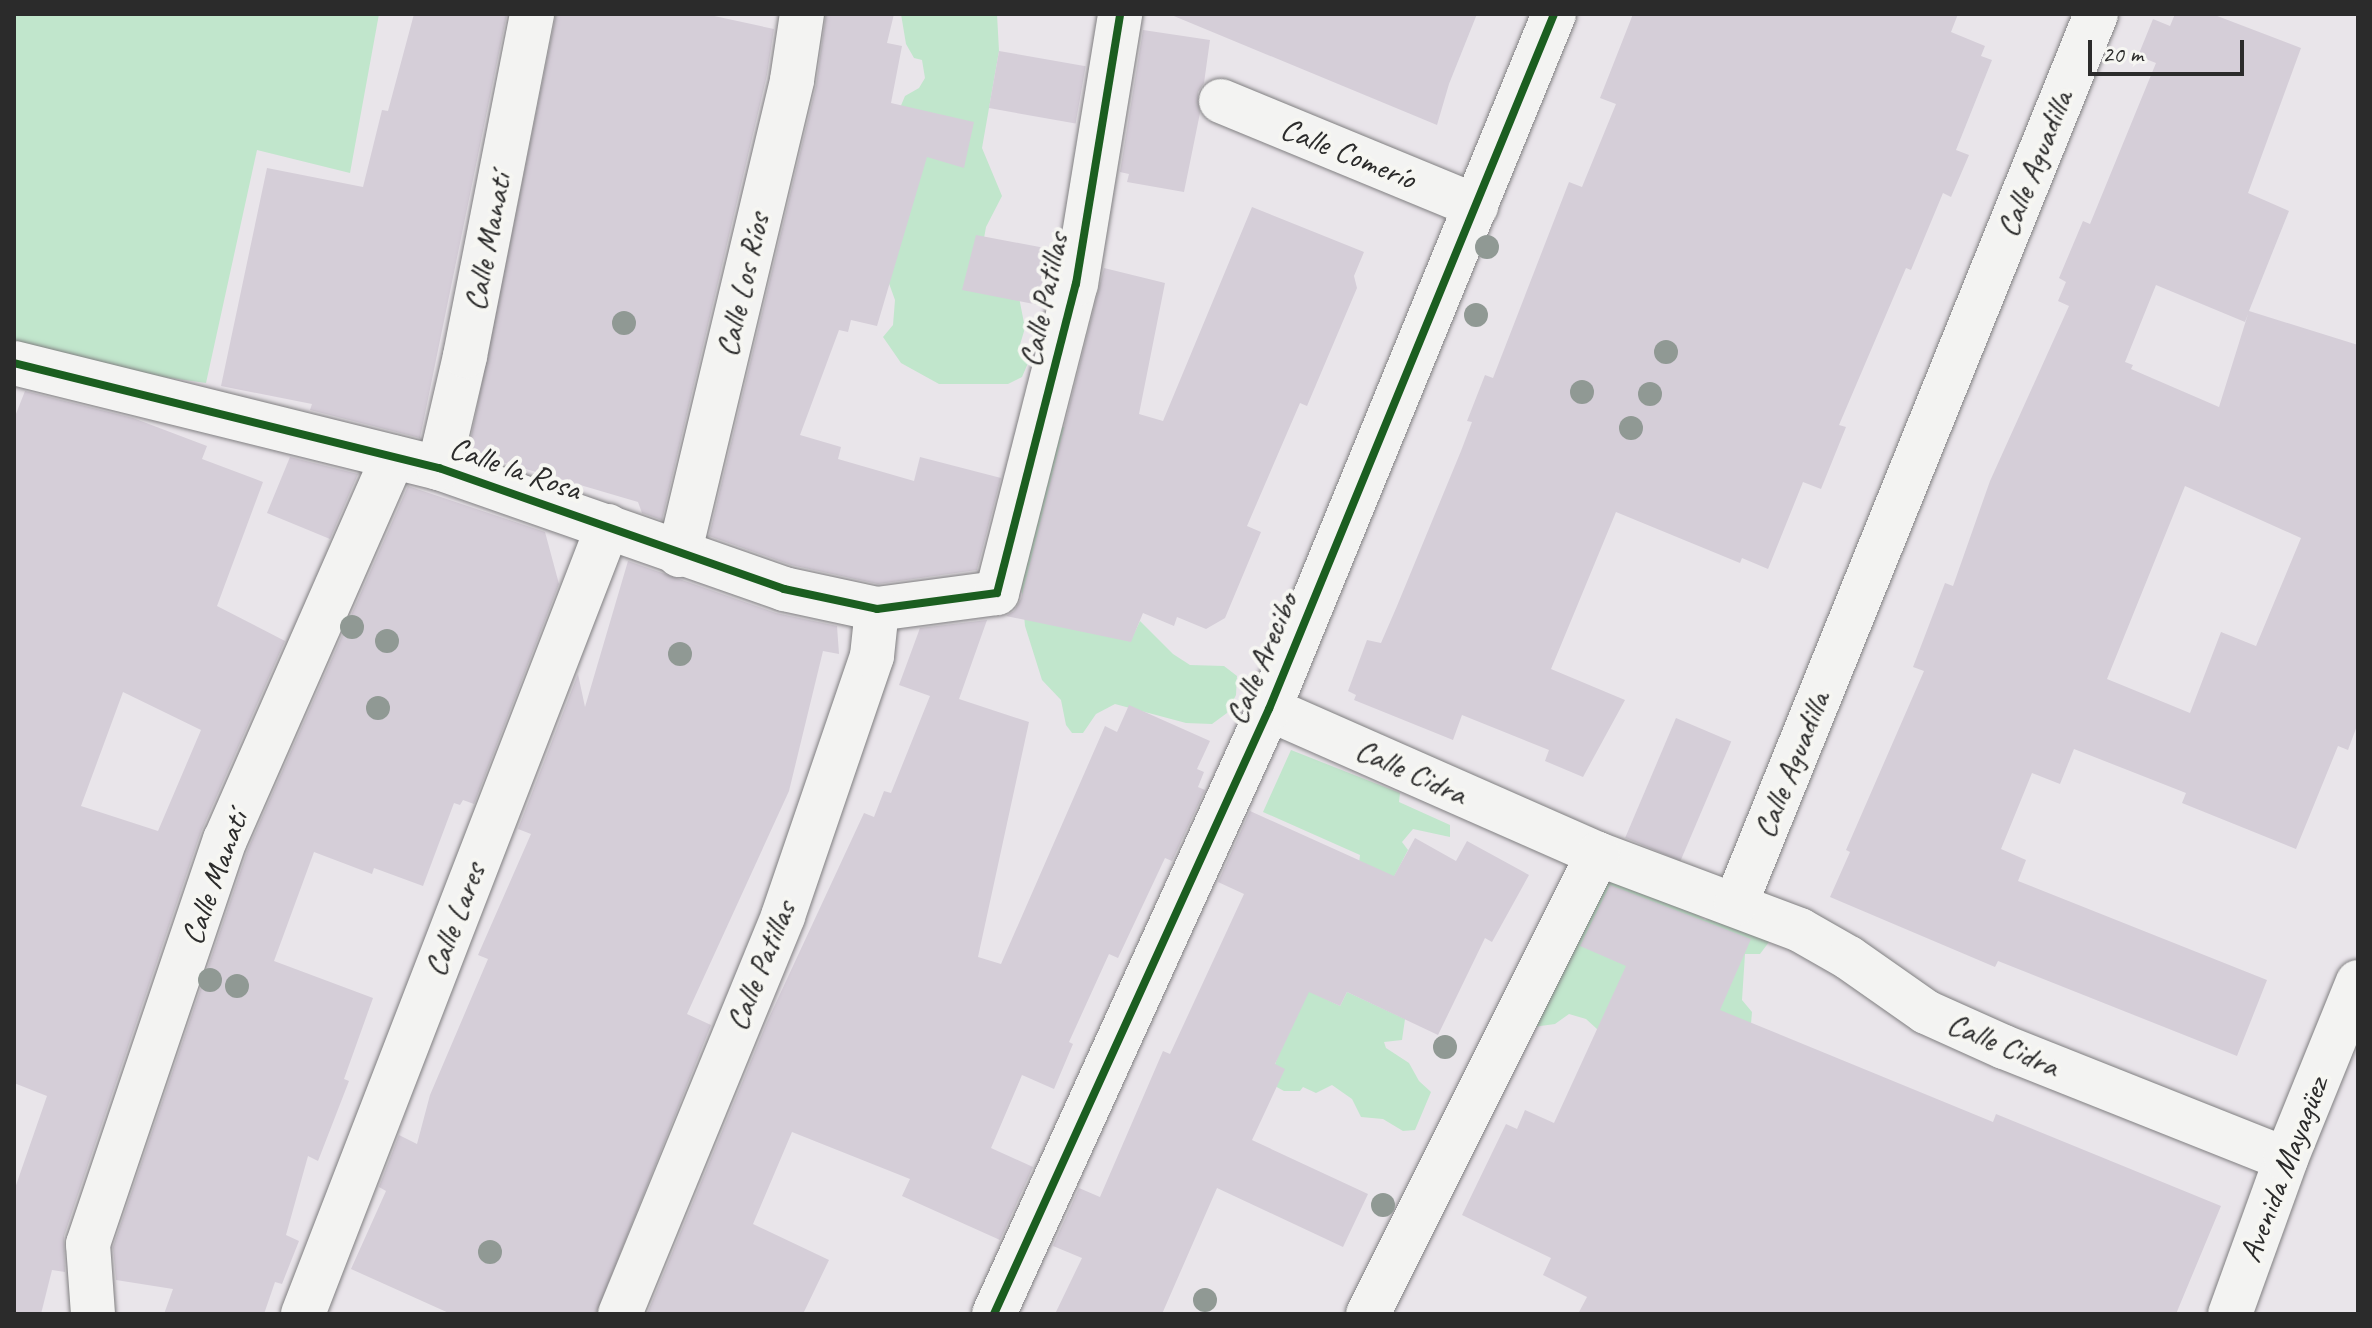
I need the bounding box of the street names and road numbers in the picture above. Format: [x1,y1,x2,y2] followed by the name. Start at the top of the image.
[1988,86,2082,242] street label: Calle Aguadilla
[1275,110,1421,198] street label: Calle Comerío
[456,170,520,314] street label: Calle Manatí
[708,209,778,361] street label: Calle Los Ríos
[1011,229,1077,371] street label: Calle Patillas
[444,429,586,509] street label: Calle la Rosa
[1217,588,1307,730] street label: Calle Arecibo
[1745,687,1839,843] street label: Calle Aguadilla
[1350,731,1472,813] street label: Calle Cidra
[173,806,257,950] street label: Calle Manatí
[416,858,494,982] street label: Calle Lares
[718,895,804,1037] street label: Calle Patillas
[1942,1005,2064,1085] street label: Calle Cidra
[2231,1072,2337,1268] street label: Avenida Mayagüez

